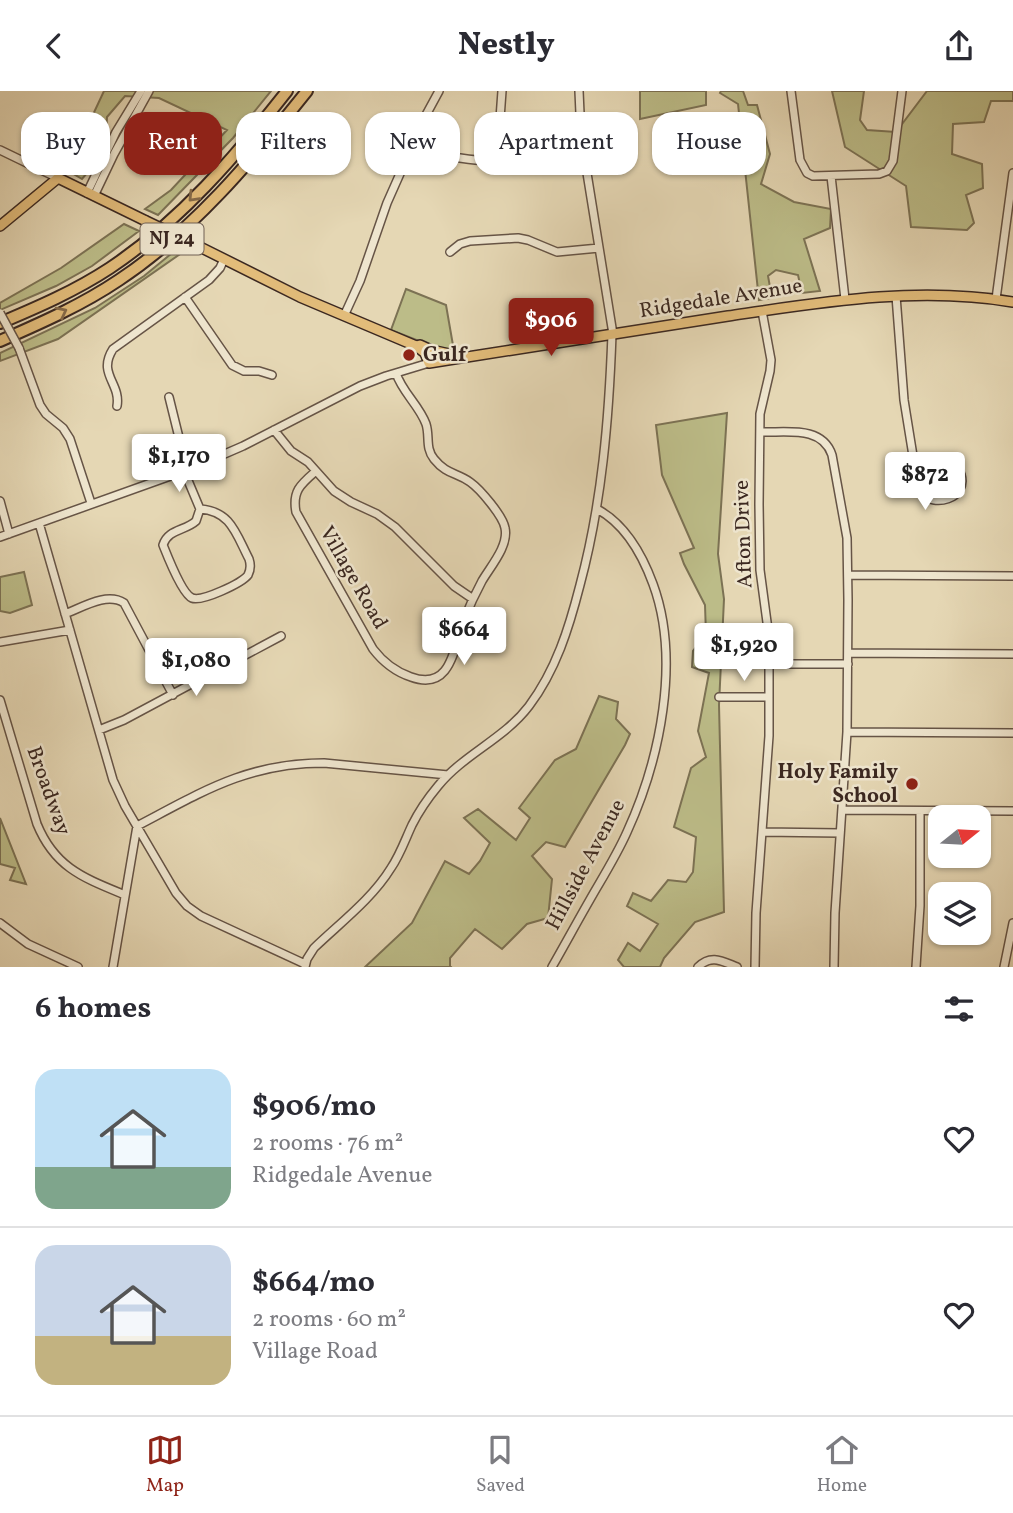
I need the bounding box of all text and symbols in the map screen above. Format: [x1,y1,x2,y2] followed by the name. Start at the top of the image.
[458,24,555,68] text: Nestly
[35,27,73,65] icon: back
[940,27,978,65] icon: share
[21,112,110,175] chip: Buy
[124,112,222,175] chip: Rent
[236,112,351,175] chip: Filters
[365,112,460,175] chip: New
[474,112,638,175] chip: Apartment
[652,112,766,175] chip: House
[189,189,202,202] one-way arrow
[140,223,204,255] road number: NJ 24
[637,272,805,326] street label: Ridgedale Avenue
[510,299,592,358] pin: $906
[525,305,577,337] text: $906
[55,307,67,321] one-way arrow
[423,341,468,370] place label: Gulf
[401,347,417,363] marker: Gulf
[122,435,236,494] pin: $1,170
[148,441,210,473] text: $1,170
[884,453,966,512] pin: $872
[901,459,949,491] text: $872
[728,479,760,589] street label: Afton Drive
[312,521,394,635] street label: Village Road
[423,607,505,667] pin: $664
[438,614,490,646] text: $664
[687,623,801,683] pin: $1,920
[710,630,778,662] text: $1,920
[139,639,253,698] pin: $1,080
[161,645,231,677] text: $1,080
[19,742,78,840] street label: Broadway
[778,758,898,811] place label: Holy Family School
[904,776,920,792] marker: Holy Family School
[539,794,633,936] street label: Hillside Avenue
[928,805,990,868] north arrow
[928,805,991,945] map controls
[928,882,991,945] button: layers
[35,988,151,1030] text: 6 homes
[940,990,978,1028] icon: filters
[252,1086,376,1128] text: $906/mo
[91,1097,175,1181] icon: home
[940,1120,978,1158] icon: heart
[252,1128,403,1160] text: 2 rooms · 76 m²
[252,1160,432,1192] text: Ridgedale Avenue
[252,1262,375,1304] text: $664/mo
[91,1273,175,1357] icon: home
[940,1296,978,1334] icon: heart
[252,1304,406,1336] text: 2 rooms · 60 m²
[252,1336,378,1368] text: Village Road
[146,1431,184,1499] tab: Map
[476,1431,525,1499] tab: Saved
[817,1431,867,1499] tab: Home

